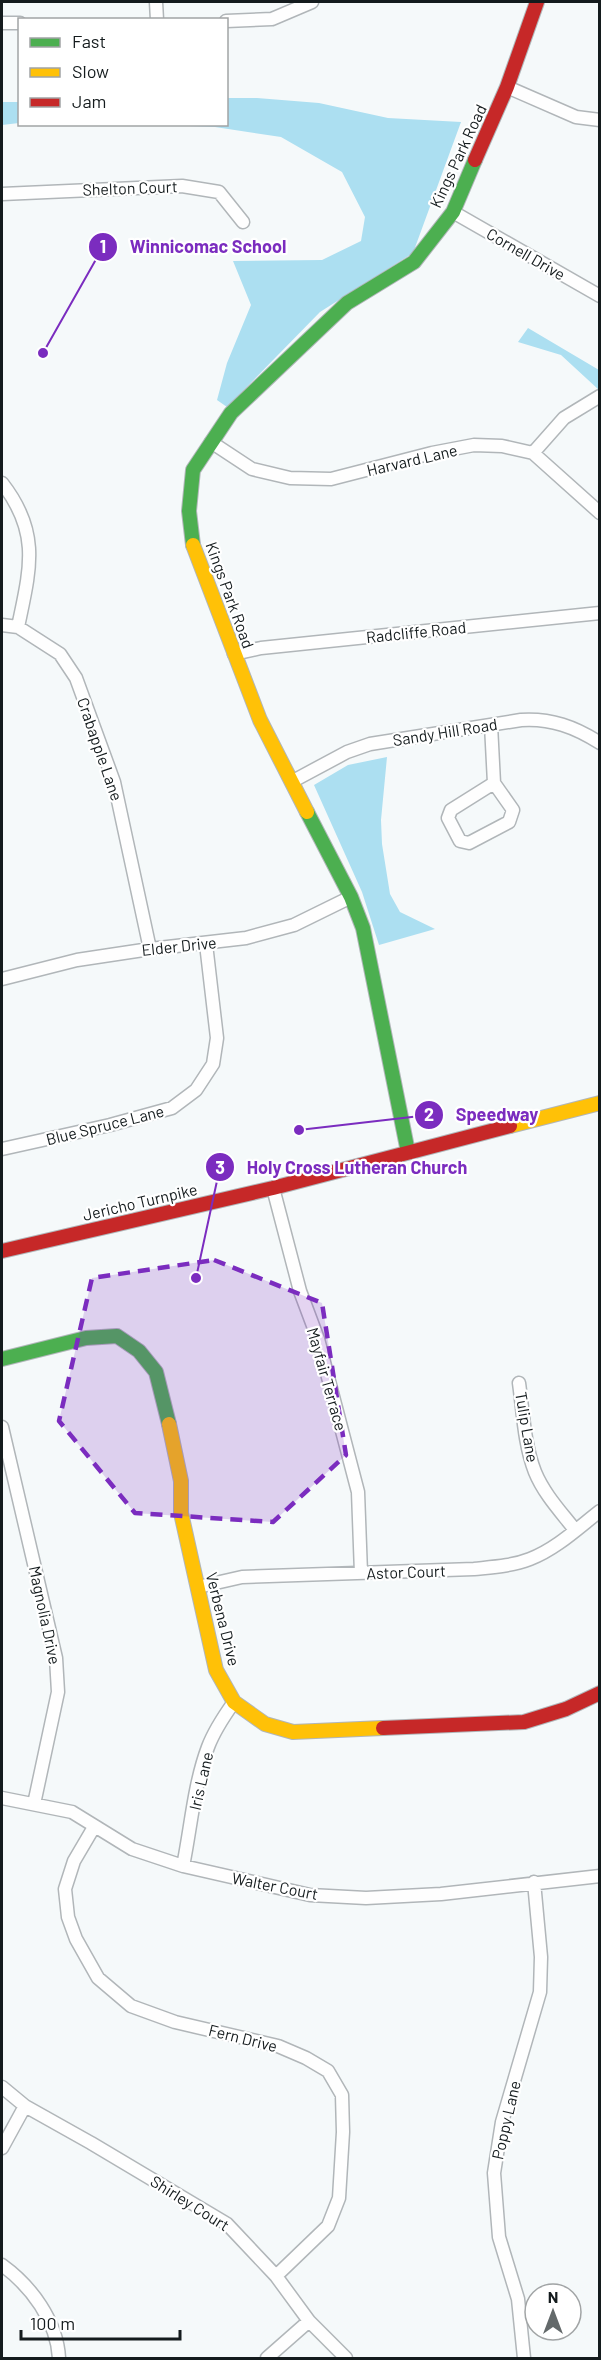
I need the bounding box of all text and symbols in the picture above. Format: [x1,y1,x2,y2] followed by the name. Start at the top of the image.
[18,18,228,126] legend
[72,30,106,52] text: Fast
[72,60,109,82] text: Slow
[72,90,106,112] text: Jam
[425,101,490,210] street label: Kings Park Road
[82,176,178,199] street label: Shelton Court
[484,223,569,284] street label: Cornell Drive
[88,229,299,265] callout: Winnicomac School
[100,235,106,257] text: 1
[130,235,286,257] text: Winnicomac School
[365,440,459,479] street label: Harvard Lane
[202,539,259,651] street label: Kings Park Road
[365,617,467,646] street label: Radcliffe Road
[74,695,127,803] street label: Crabapple Lane
[391,714,499,749] street label: Sandy Hill Road
[141,932,217,959] street label: Elder Drive
[414,1097,550,1133] callout: Speedway
[44,1101,166,1148] street label: Blue Spruce Lane
[424,1103,434,1125] text: 2
[456,1103,538,1125] text: Speedway
[205,1149,479,1185] callout: Holy Cross Lutheran Church
[215,1156,225,1178] text: 3
[247,1156,467,1178] text: Holy Cross Lutheran Church
[81,1179,199,1224] street label: Jericho Turnpike
[304,1325,351,1433] street label: Mayfair Terrace
[512,1390,543,1464] street label: Tulip Lane
[366,1561,446,1582] street label: Astor Court
[26,1564,65,1666] street label: Magnolia Drive
[203,1570,244,1668] street label: Verbena Drive
[185,1750,216,1812] street label: Iris Lane
[231,1868,320,1903] street label: Walter Court
[207,2020,280,2055] street label: Fern Drive
[487,2079,524,2161] street label: Poppy Lane
[147,2171,233,2234] street label: Shirley Court
[523,2282,583,2342] north arrow
[548,2287,558,2306] text: N
[21,2303,180,2341] scale bar
[30,2312,75,2334] text: 100 m

